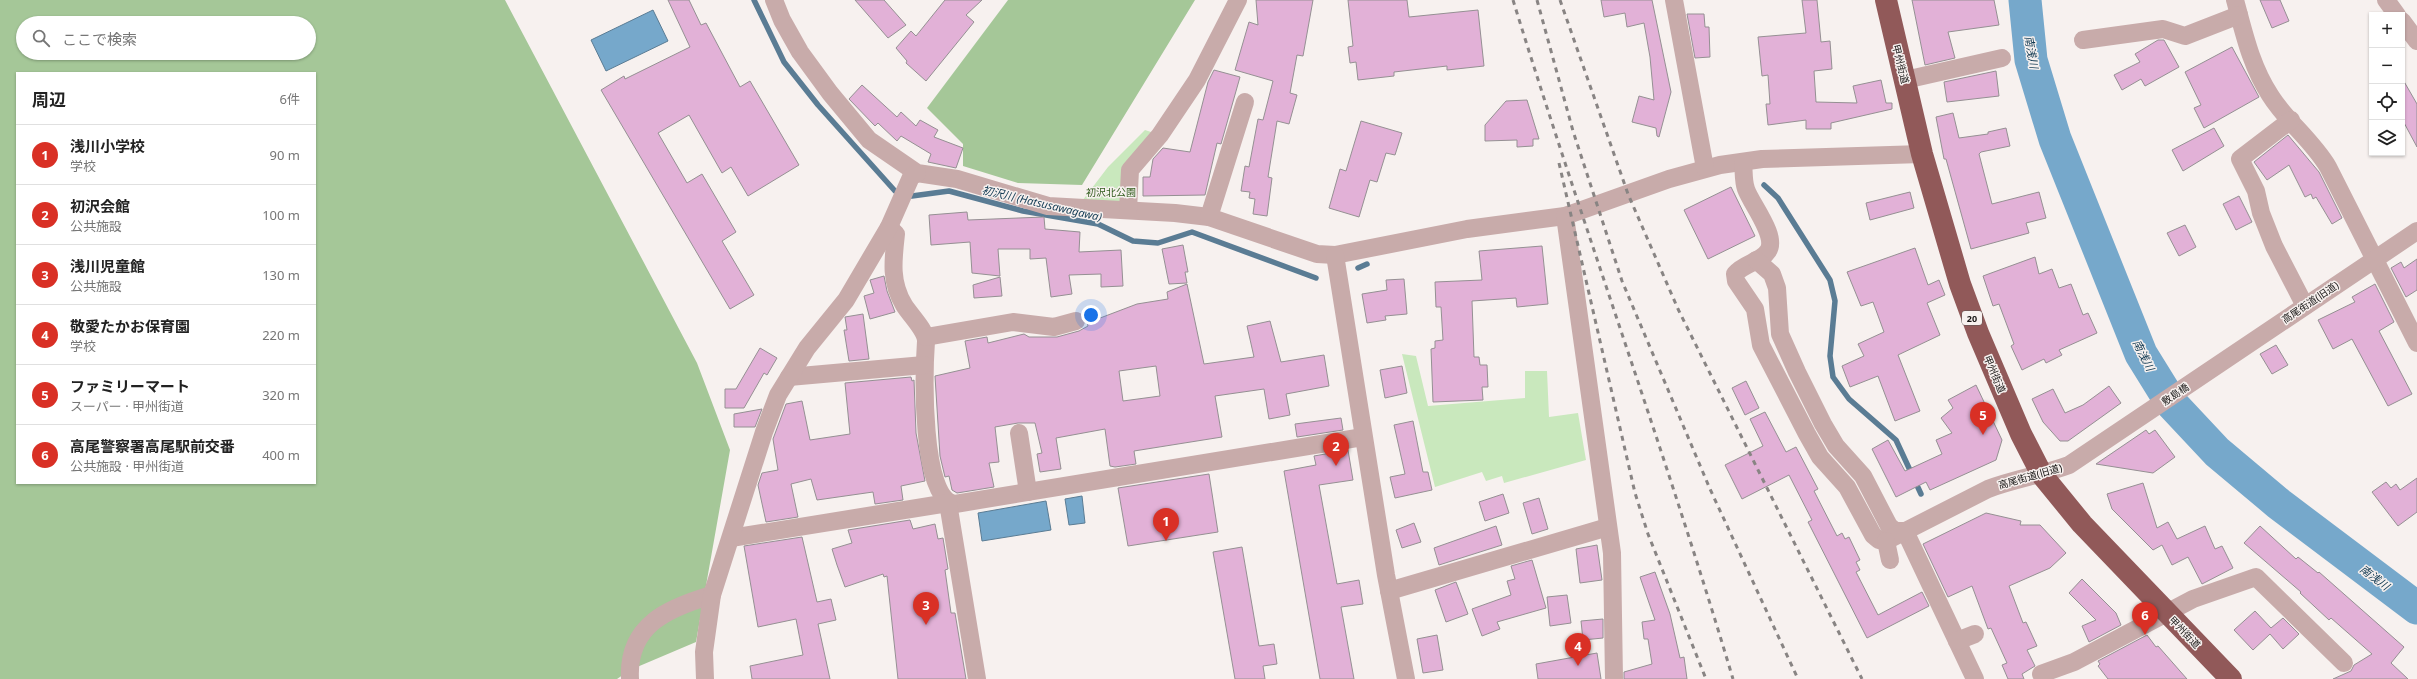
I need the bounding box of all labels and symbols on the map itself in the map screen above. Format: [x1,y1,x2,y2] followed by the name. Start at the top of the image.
[2022,34,2042,71] water label: 南浅川
[1889,43,1913,85] street label: 甲州街道
[981,182,1103,224] water label: 初沢川 (Hatsusawagawa)
[1086,185,1136,199] park label: 初沢北公園
[2279,278,2341,326] street label: 高尾街道(旧道)
[1081,305,1101,325] your location
[1962,311,1982,325] road number: 20
[2130,337,2159,374] water label: 南浅川
[1981,353,2009,395] street label: 甲州街道
[2159,380,2191,408] street label: 敷島橋
[1970,402,1996,435] pin: 5
[1323,433,1349,466] pin: 2
[1996,460,2064,492] street label: 高尾街道(旧道)
[1153,508,1179,541] pin: 1
[2357,561,2393,594] water label: 南浅川
[913,592,939,625] pin: 3
[2132,602,2158,635] pin: 6
[2166,613,2204,651] street label: 甲州街道
[1565,633,1591,666] pin: 4

